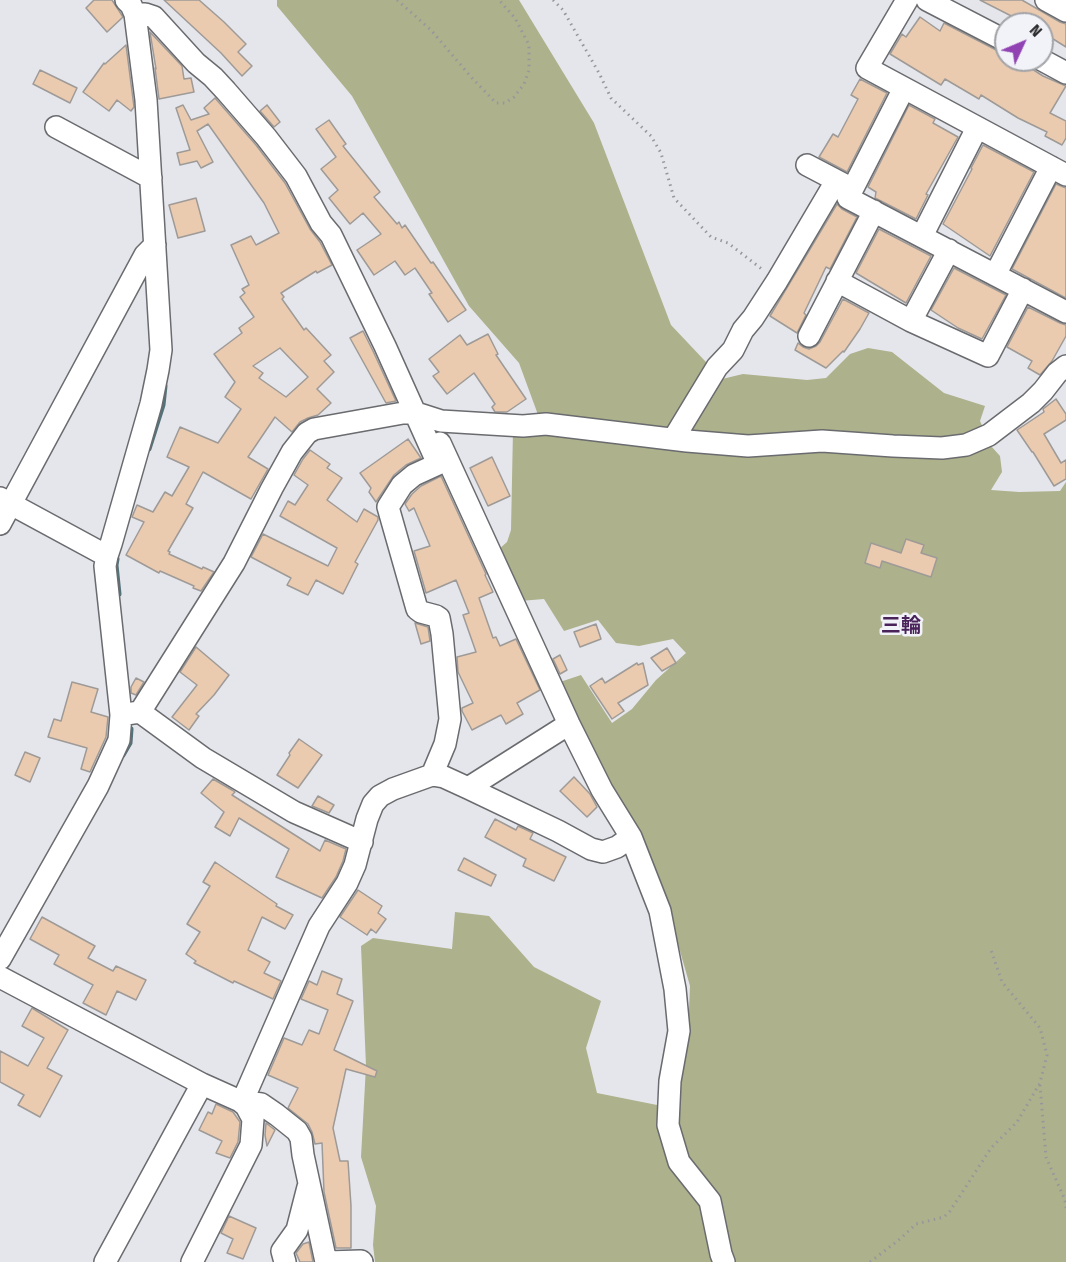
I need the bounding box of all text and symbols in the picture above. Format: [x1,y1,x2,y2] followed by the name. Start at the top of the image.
[994,12,1054,72] north arrow
[1026,20,1046,41] text: N
[881,614,921,638] district label: 三輪

